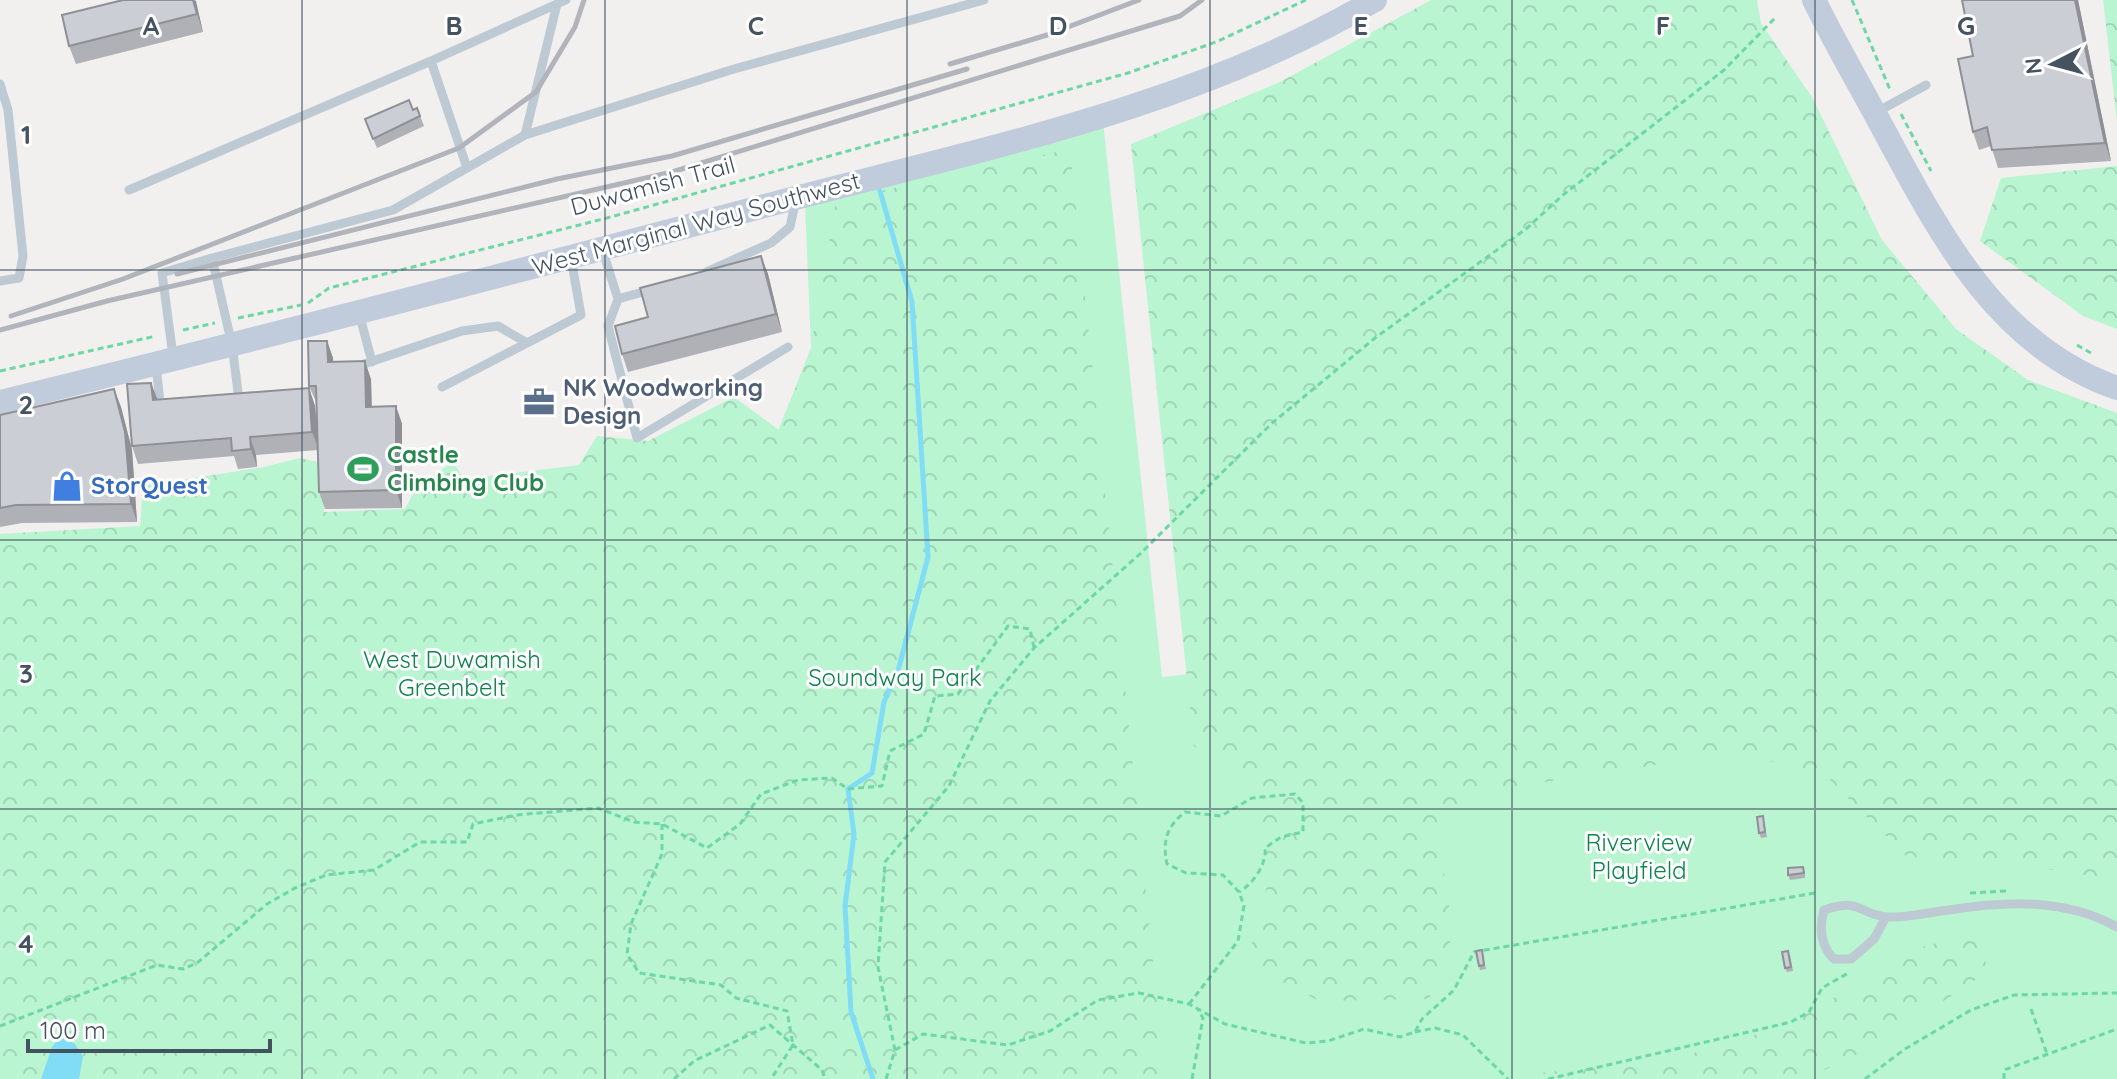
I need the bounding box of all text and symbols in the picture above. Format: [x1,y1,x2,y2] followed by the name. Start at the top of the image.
[143,9,160,42] text: A
[445,9,463,42] text: B
[748,9,764,42] text: C
[1049,9,1067,42] text: D
[1354,9,1368,42] text: E
[1656,9,1670,42] text: F
[1957,9,1975,42] text: G
[2013,24,2093,104] north arrow
[2018,57,2048,76] text: N
[21,118,31,151] text: 1
[567,149,738,221] street label: Duwamish Trail
[528,165,863,281] street label: West Marginal Way Southwest
[563,372,763,430] place label: NK Woodworking Design
[522,385,556,419] office icon: NK Woodworking Design
[19,388,33,421] text: 2
[387,439,544,497] place label: Castle Climbing Club
[346,452,380,486] sports icon: Castle Climbing Club
[50,469,84,503] shop icon: StorQuest
[91,470,208,500] place label: StorQuest
[363,644,541,702] park label: West Duwamish Greenbelt
[19,657,33,690] text: 3
[808,662,982,692] park label: Soundway Park
[1585,827,1693,885] park label: Riverview Playfield
[18,927,34,960] text: 4
[28,1003,270,1053] scale bar
[40,1015,106,1045] text: 100 m

